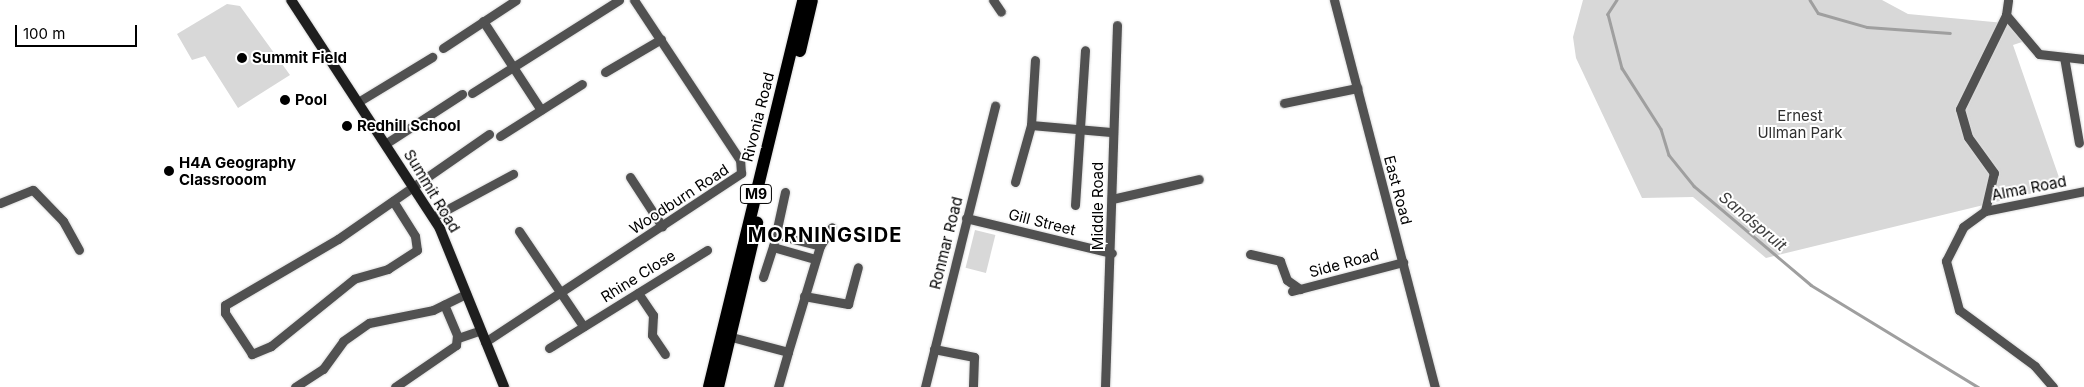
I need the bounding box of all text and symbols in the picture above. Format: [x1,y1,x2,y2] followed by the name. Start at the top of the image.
[18,15,140,47] scale bar
[23,24,65,43] text: 100 m
[252,49,347,67] place label: Summit Field
[236,52,248,64] marker: Summit Field
[738,70,778,164] street label: Rivonia Road
[295,91,327,109] place label: Pool
[279,94,291,106] marker: Pool
[1757,106,1843,141] park label: Ernest Ullman Park
[357,117,461,135] place label: Redhill School
[341,120,353,132] marker: Redhill School
[400,146,464,236] street label: Summit Road
[179,153,296,188] place label: H4A Geography Classrooom
[1380,154,1416,226] street label: East Road
[626,160,732,238] street label: Woodburn Road
[1089,162,1107,250] street label: Middle Road
[163,165,175,177] marker: H4A Geography Classrooom
[1990,172,2068,204] street label: Alma Road
[740,182,772,205] road number: M9
[1715,187,1791,255] water label: Sandspruit
[926,195,966,291] street label: Ronmar Road
[1007,205,1077,239] street label: Gill Street
[746,223,904,247] district label: MORNINGSIDE
[1307,245,1381,281] street label: Side Road
[598,246,678,306] street label: Rhine Close

